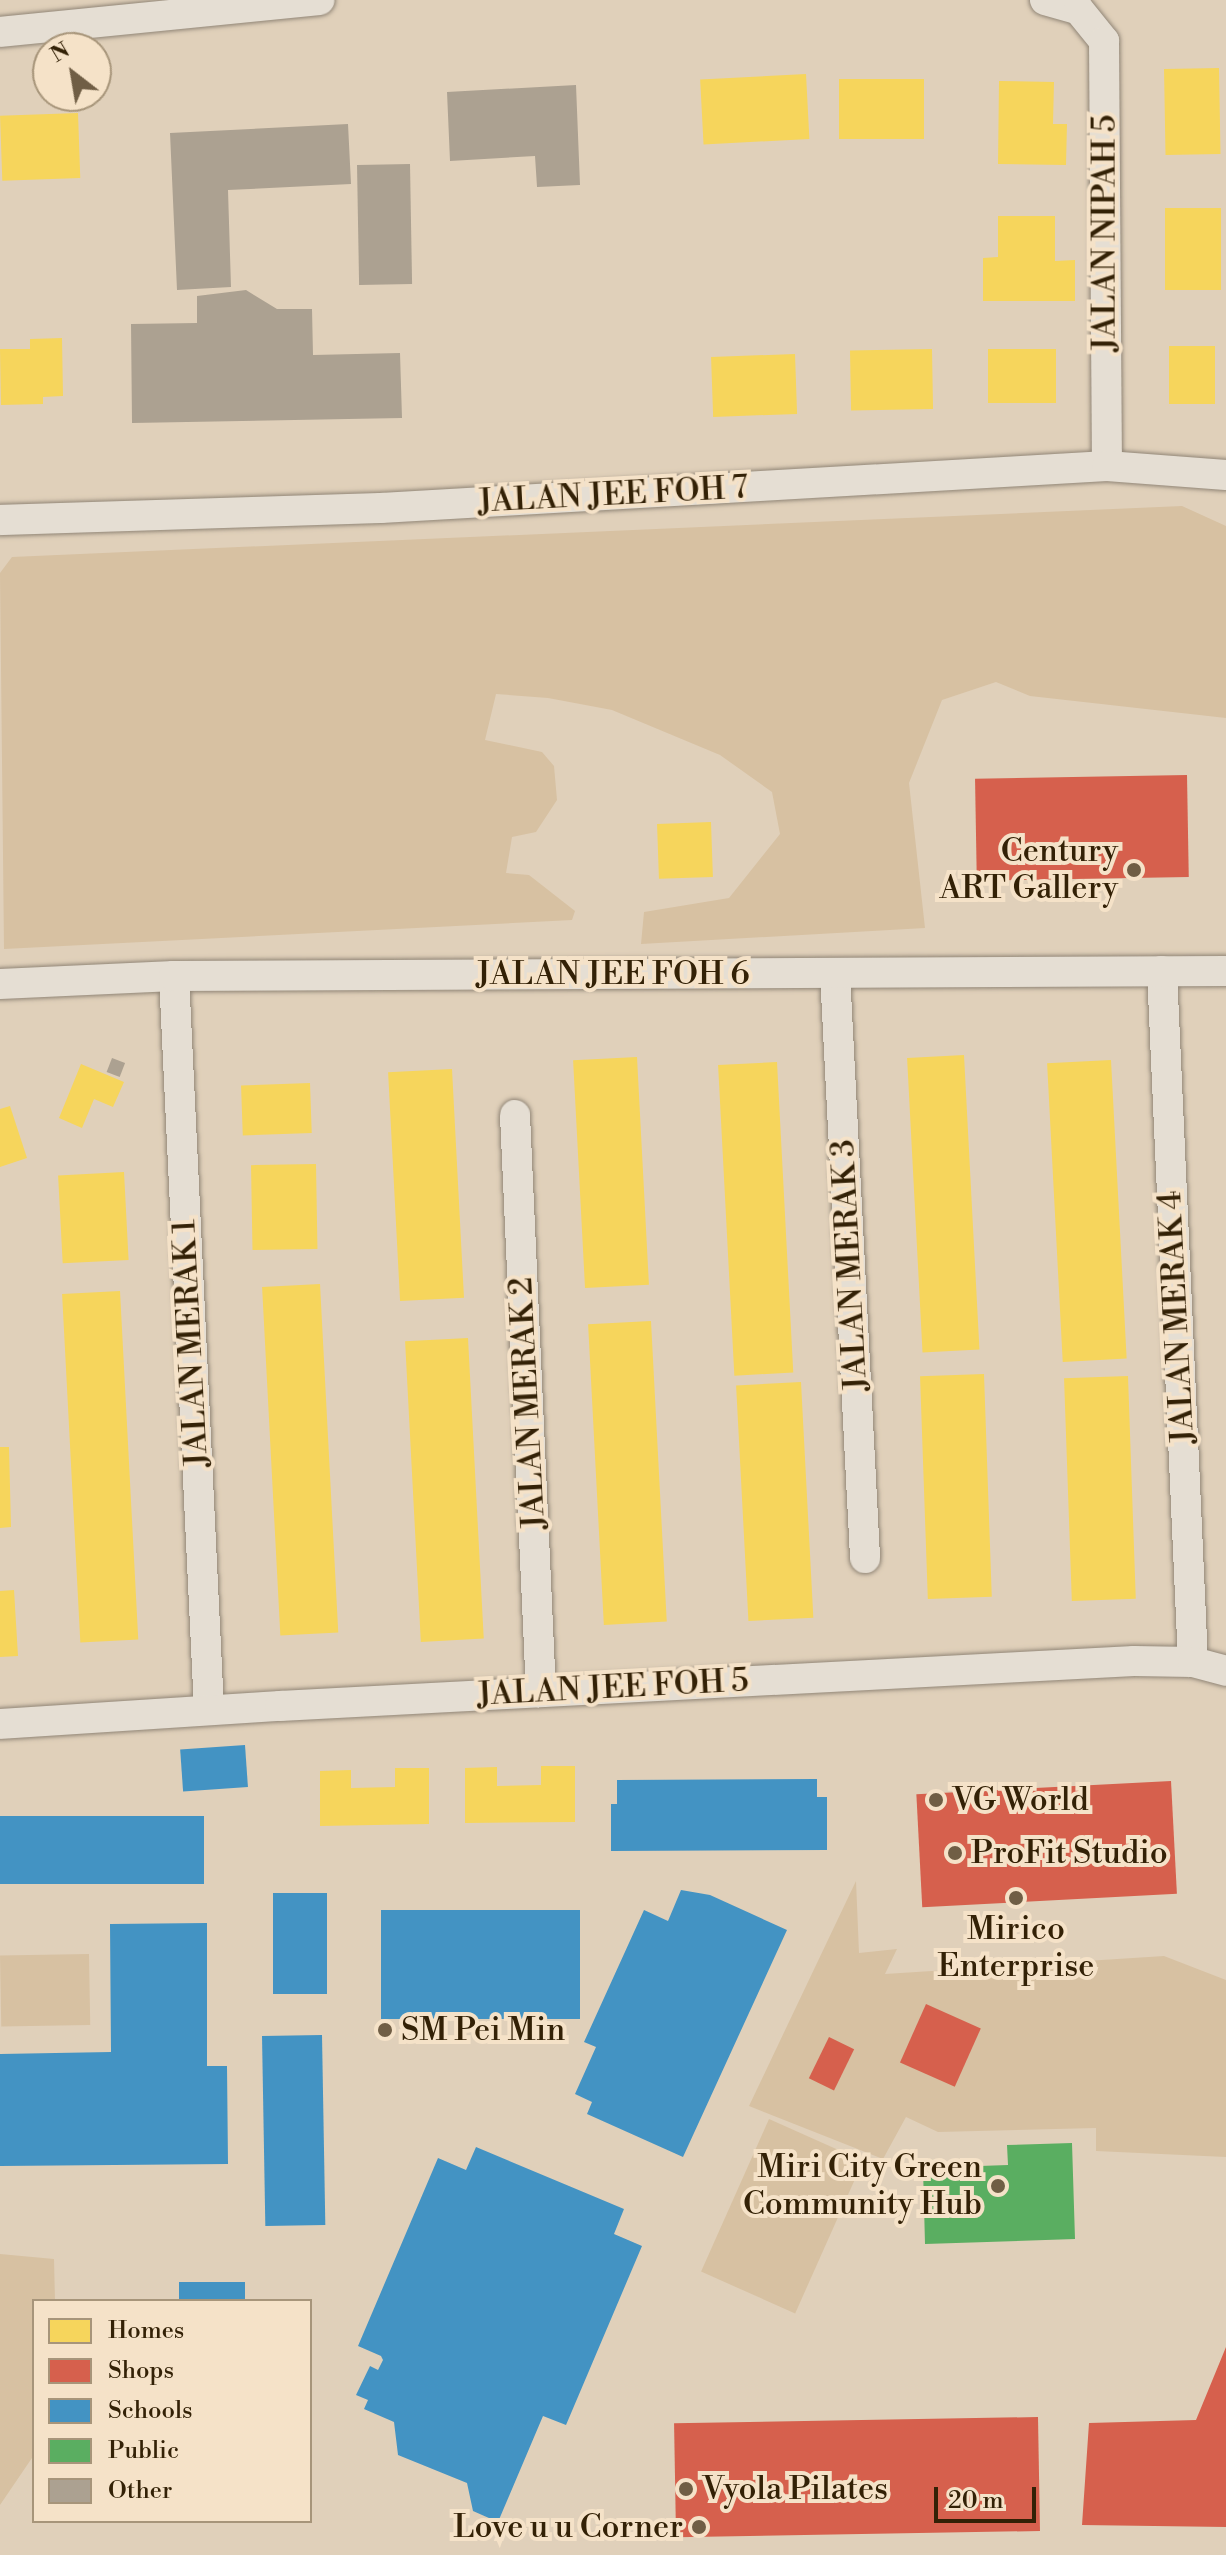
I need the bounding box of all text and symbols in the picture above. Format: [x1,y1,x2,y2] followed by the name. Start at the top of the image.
[32,32,112,112] north arrow
[46,37,75,69] text: N
[1086,115,1124,351] street label: JALAN NIPAH 5
[477,469,749,521] street label: JALAN JEE FOH 7
[939,833,1118,908] place label: Century ART Gallery
[1125,861,1143,879] marker: Century ART Gallery
[476,955,750,993] street label: JALAN JEE FOH 6
[824,1138,876,1392] street label: JALAN MERAK 3
[1151,1190,1203,1444] street label: JALAN MERAK 4
[165,1218,217,1468] street label: JALAN MERAK 1
[502,1276,554,1530] street label: JALAN MERAK 2
[476,1662,750,1714] street label: JALAN JEE FOH 5
[952,1781,1089,1819] place label: VG World
[927,1791,945,1809] marker: VG World
[971,1834,1168,1872] place label: ProFit Studio
[946,1844,964,1862] marker: ProFit Studio
[1007,1889,1025,1907] marker: Mirico Enterprise
[938,1911,1094,1986] place label: Mirico Enterprise
[401,2011,565,2049] place label: SM Pei Min
[376,2021,394,2039] marker: SM Pei Min
[743,2149,982,2224] place label: Miri City Green Community Hub
[989,2177,1007,2195] marker: Miri City Green Community Hub
[32,2299,312,2523] legend
[108,2316,184,2346] text: Homes
[108,2356,174,2386] text: Shops
[108,2396,193,2426] text: Schools
[108,2436,179,2466] text: Public
[702,2470,888,2508] place label: Vyola Pilates
[938,2471,1040,2521] scale bar
[108,2476,172,2506] text: Other
[677,2480,695,2498] marker: Vyola Pilates
[948,2486,1004,2516] text: 20 m
[453,2508,683,2546] place label: Love u u Corner
[690,2518,708,2536] marker: Love u u Corner

